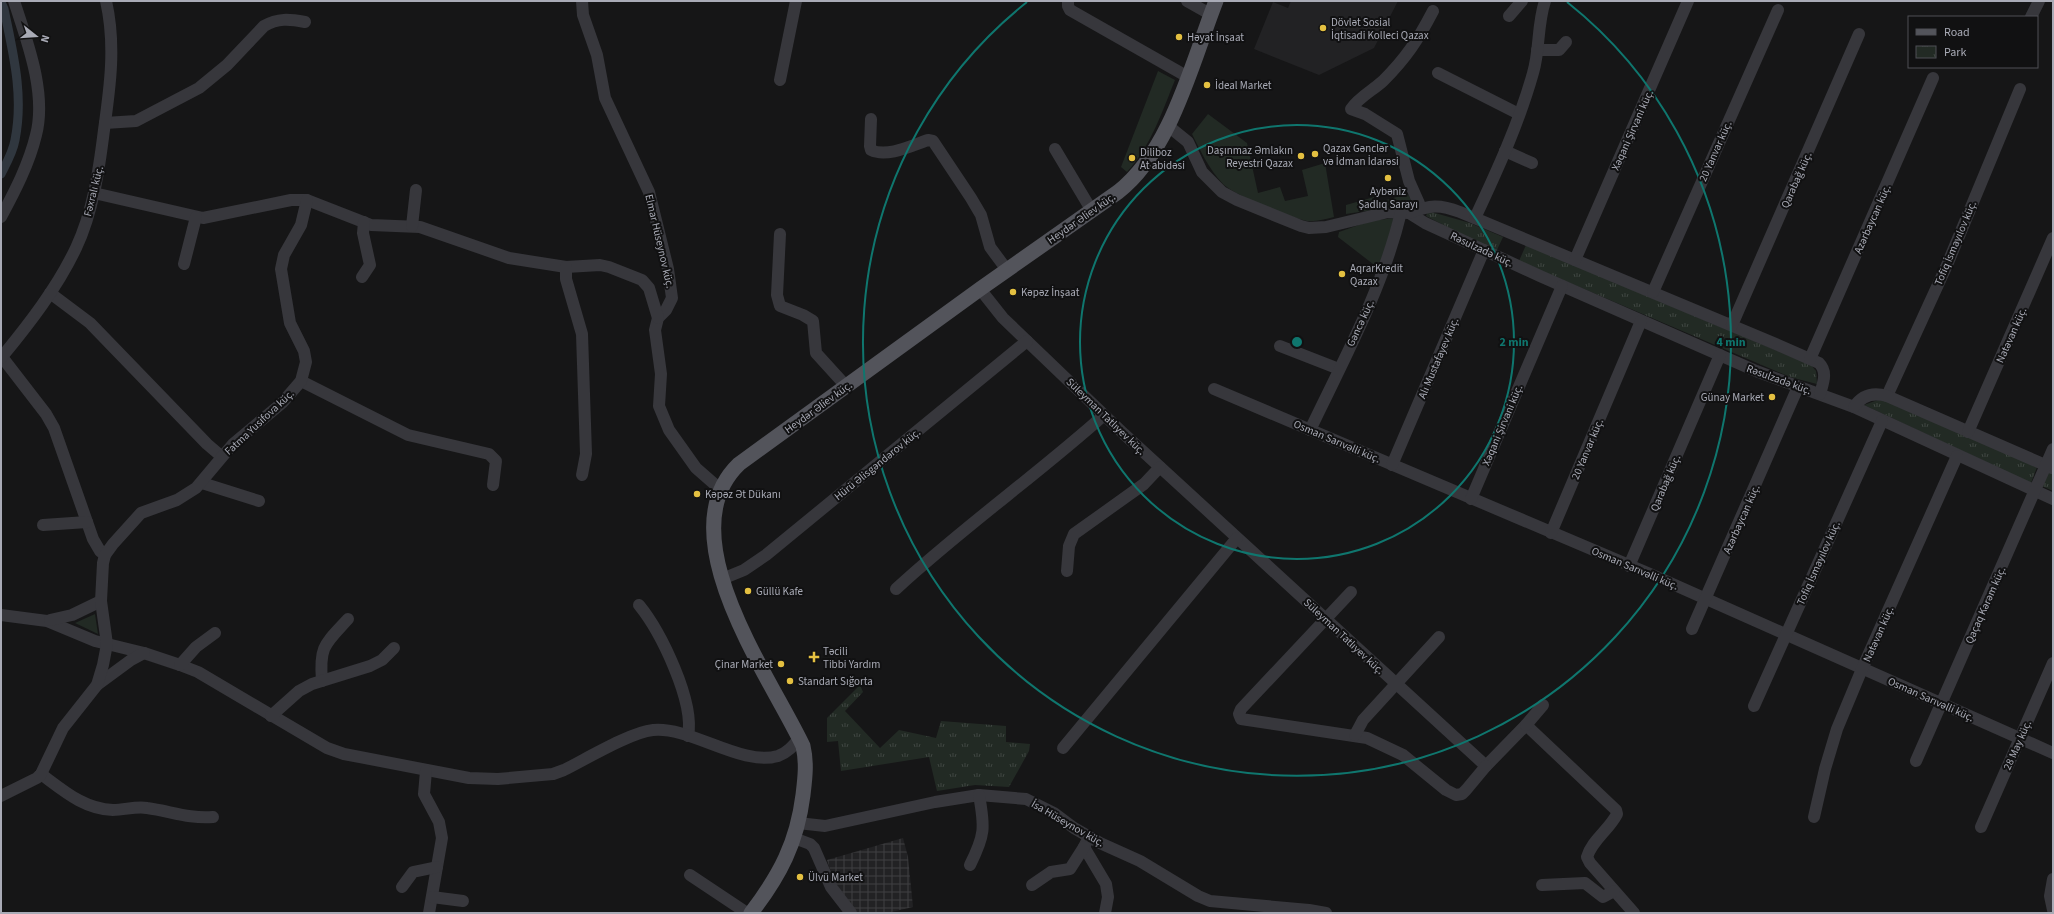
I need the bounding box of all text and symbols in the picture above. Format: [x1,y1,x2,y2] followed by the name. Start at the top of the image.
[1331,15,1429,43] place label: Dövlət Sosial İqtisadi Kolleci Qazax
[16,16,56,56] north arrow
[1908,16,2038,68] legend
[1318,23,1328,33] marker: Dövlət Sosial İqtisadi Kolleci Qazax
[1944,24,1970,41] text: Road
[1187,30,1244,45] place label: Həyat İnşaat
[1174,32,1184,42] marker: Həyat İnşaat
[37,33,53,44] text: N
[1944,44,1966,61] text: Park
[1215,78,1272,93] place label: İdeal Market
[1202,80,1212,90] marker: İdeal Market
[1608,87,1657,173] street label: Xəqani Şirvani küç.
[1695,118,1736,184] street label: 20 Yanvar küç.
[1323,141,1399,169] place label: Qazax Gənclər və İdman İdarəsi
[1207,143,1293,171] place label: Daşınmaz Əmlakın Reyestri Qazax
[1140,145,1185,173] place label: Diliboz At abidəsi
[1310,149,1320,159] marker: Qazax Gənclər və İdman İdarəsi
[1777,149,1816,211] street label: Qarabağ küç.
[1296,151,1306,161] marker: Daşınmaz Əmlakın Reyestri Qazax
[1127,153,1137,163] marker: Diliboz At abidəsi
[80,164,107,218] street label: Fəxralı küç.
[1383,173,1393,183] marker: Aybəniz Şadlıq Sarayı
[1851,182,1895,256] street label: Azərbaycan küç.
[1358,184,1418,212] place label: Aybəniz Şadlıq Sarayı
[1044,189,1119,247] street label: Heydər Əliev küç.
[641,193,678,290] street label: Elmar Hüseynov küç.
[1931,198,1980,288] street label: Tofiq İsmayılov küç.
[1448,228,1516,271] street label: Rəsulzadə küç.
[1350,261,1403,289] place label: AqrarKredit Qazax
[1337,269,1347,279] marker: AqrarKredit Qazax
[1021,285,1080,300] place label: Kəpəz İnşaat
[1008,287,1018,297] marker: Kəpəz İnşaat
[1343,297,1378,349] street label: Gəncə küç.
[1993,305,2030,365] street label: Natəvan küç.
[1415,315,1462,401] street label: Alı Mustafayev küç.
[1499,334,1529,351] text: 2 min
[1716,334,1746,351] text: 4 min
[1290,335,1304,349] centre of rings
[1744,361,1814,398] street label: Rəsulzadə küç.
[1063,375,1149,458] street label: Süleyman Tatlıyev küç.
[782,378,855,437] street label: Heydər Əliev küç.
[1479,382,1526,468] street label: Xəqani Şirvani küç.
[221,386,298,459] street label: Fatma Yusifova küç.
[1701,390,1764,405] place label: Günay Market
[1767,392,1777,402] marker: Günay Market
[1291,416,1383,467] street label: Osman Sarıvəlli küç.
[1568,416,1607,482] street label: 20 Yanvar küç.
[831,425,924,504] street label: Hürü Əlisgəndərov küç.
[1647,452,1684,514] street label: Qarabağ küç.
[1720,482,1764,556] street label: Azərbaycan küç.
[705,487,781,502] place label: Kəpəz Ət Dükanı
[692,489,702,499] marker: Kəpəz Ət Dükanı
[1793,519,1844,608] street label: Tofiq İsmayılov küç.
[1589,543,1681,594] street label: Osman Sarıvəlli küç.
[1962,564,2009,646] street label: Qaçaq Kərəm küç.
[756,584,804,599] place label: Güllü Kafe
[743,586,753,596] marker: Güllü Kafe
[1300,595,1387,678] street label: Süleyman Tatlıyev küç.
[1860,604,1897,664] street label: Natəvan küç.
[823,644,880,672] place label: Təcili Tibbi Yardım
[808,651,820,663] marker: Təcili Tibbi Yardım
[715,657,773,672] place label: Çinar Market
[776,659,786,669] marker: Çinar Market
[798,674,873,689] place label: Standart Sığorta
[1885,674,1977,725] street label: Osman Sarıvəlli küç.
[785,676,795,686] marker: Standart Sığorta
[2000,718,2035,772] street label: 28 May küç.
[1028,796,1107,851] street label: İsa Hüseynov küç.
[808,870,863,885] place label: Ülvü Market
[795,872,805,882] marker: Ülvü Market

